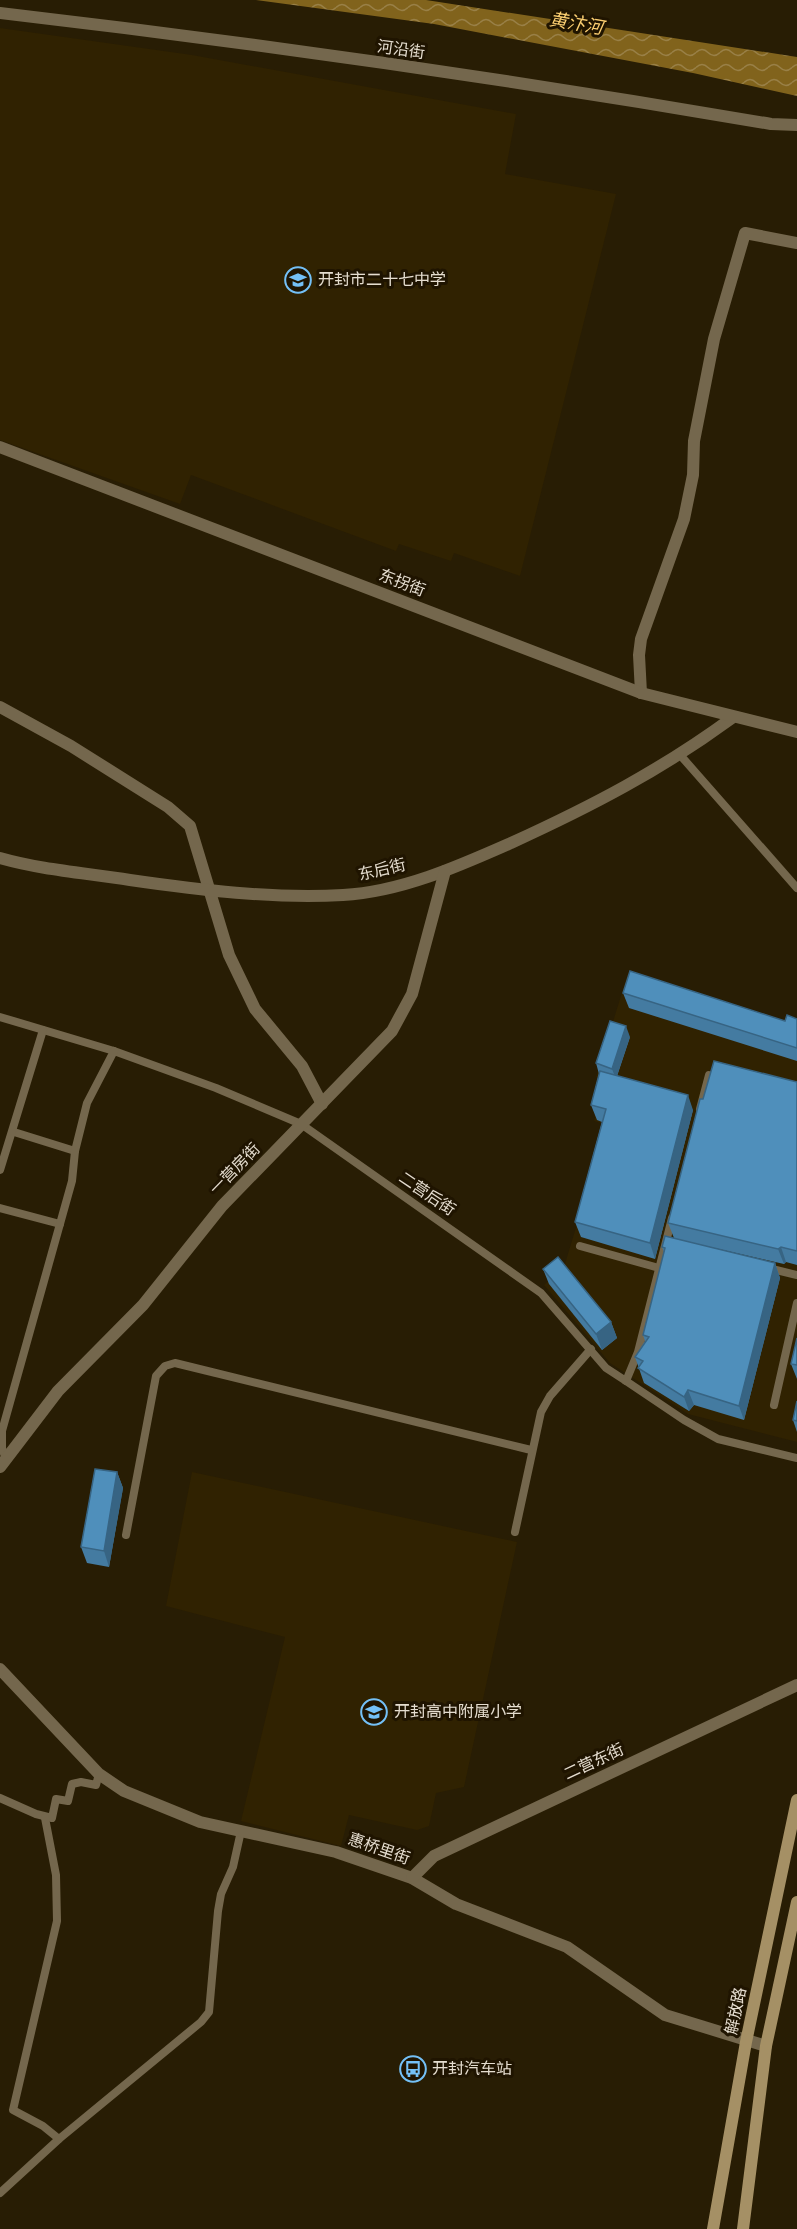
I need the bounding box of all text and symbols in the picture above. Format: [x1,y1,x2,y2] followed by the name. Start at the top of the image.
[547,7,608,42] water label: 黄汴河
[376,36,426,64] street label: 河沿街
[283,265,313,295] school or university icon: 开封市二十七中学
[318,269,446,291] place label: 开封市二十七中学
[376,564,428,602] street label: 东拐街
[356,854,408,886] street label: 东后街
[205,1138,265,1200] street label: 一营房街
[394,1167,460,1221] street label: 二营后街
[359,1697,389,1727] school or university icon: 开封高中附属小学
[394,1701,522,1723] place label: 开封高中附属小学
[560,1739,628,1785] street label: 二营东街
[345,1828,413,1870] street label: 惠桥里街
[720,1985,752,2037] street label: 解放路
[398,2054,428,2084] bus stop icon: 开封汽车站
[432,2058,512,2080] place label: 开封汽车站

